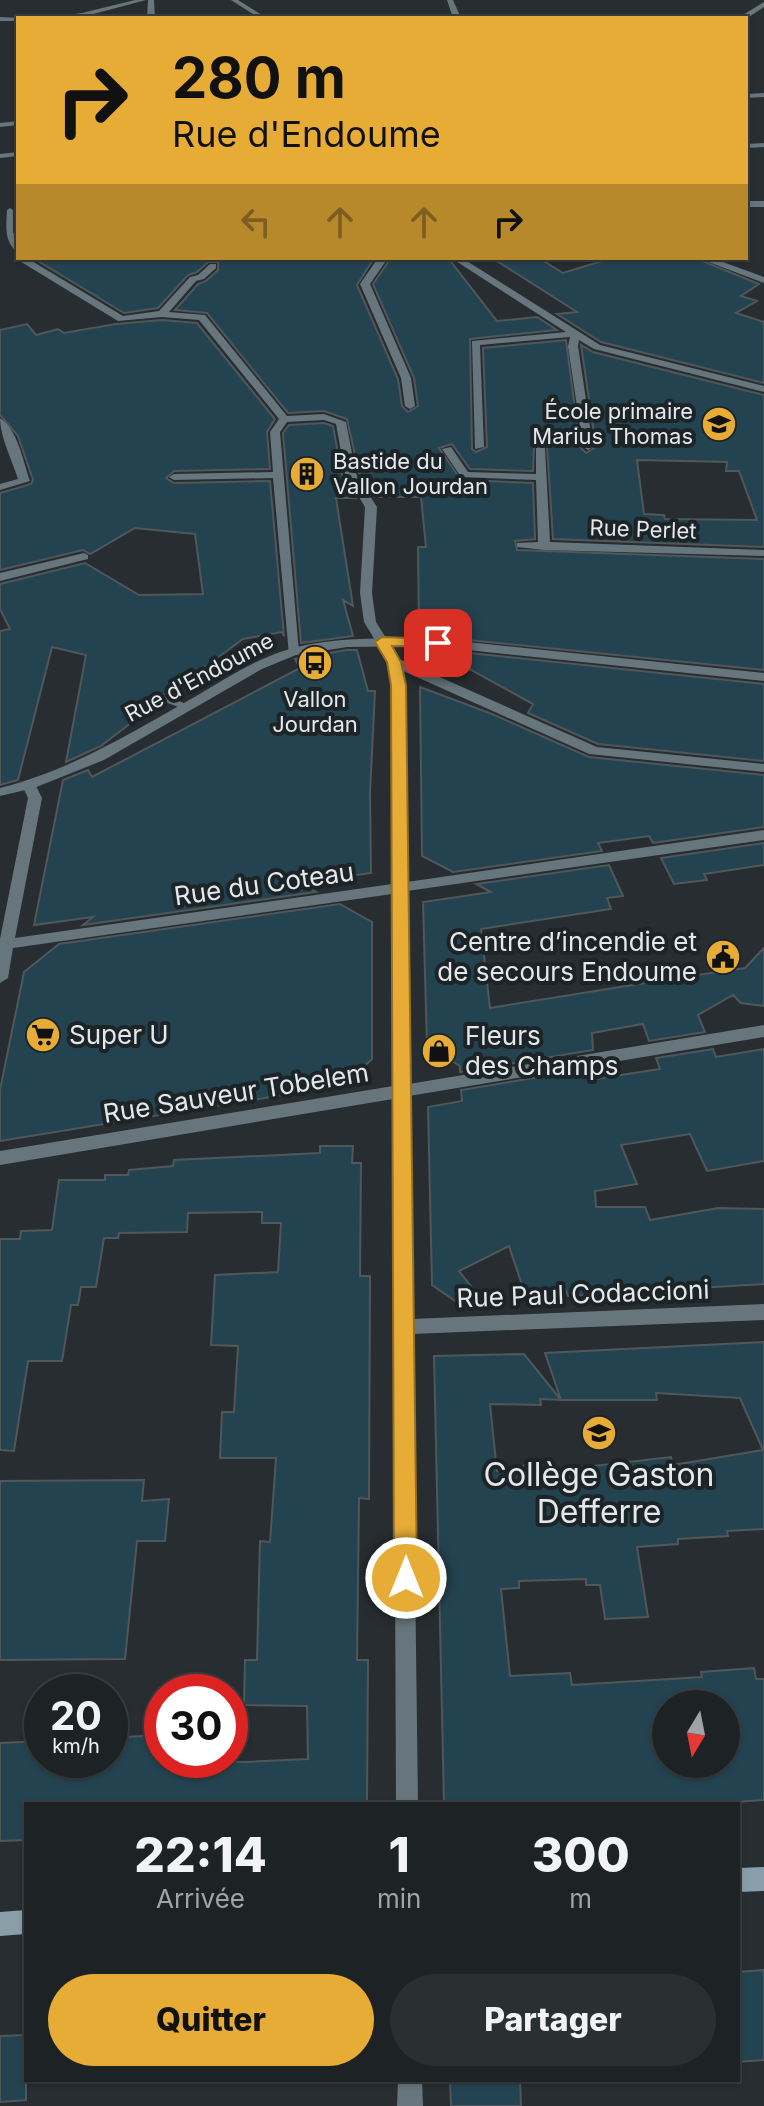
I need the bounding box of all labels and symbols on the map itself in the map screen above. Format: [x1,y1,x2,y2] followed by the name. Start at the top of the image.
[532,398,693,449] place label: École primaire Marius Thomas
[700,405,738,443] school or university icon: École primaire Marius Thomas
[333,448,488,499] place label: Bastide du Vallon Jourdan
[288,455,326,493] building icon: Bastide du Vallon Jourdan
[589,514,697,544] street label: Rue Perlet
[404,609,472,677] pin
[120,627,278,727] street label: Rue d'Endoume
[296,644,334,682] bus stop icon: Vallon Jourdan
[272,686,358,737] place label: Vallon Jourdan
[172,856,356,911] street label: Rue du Coteau
[437,926,697,987] place label: Centre d’incendie et de secours Endoume
[704,938,742,976] public building icon: Centre d’incendie et de secours Endoume
[24,1016,62,1054] supermarket icon: Super U
[69,1019,169,1050] place label: Super U
[465,1020,619,1081] place label: Fleurs des Champs
[420,1032,458,1070] shop icon: Fleurs des Champs
[101,1056,371,1129] street label: Rue Sauveur Tobelem
[456,1274,710,1313] street label: Rue Paul Codaccioni
[580,1414,618,1452] school or university icon: Collège Gaston Defferre
[484,1455,714,1531] place label: Collège Gaston Defferre
[364,1536,448,1620] position arrow
[144,1674,248,1778] speed limit sign: 30
[652,1690,740,1778] north arrow

